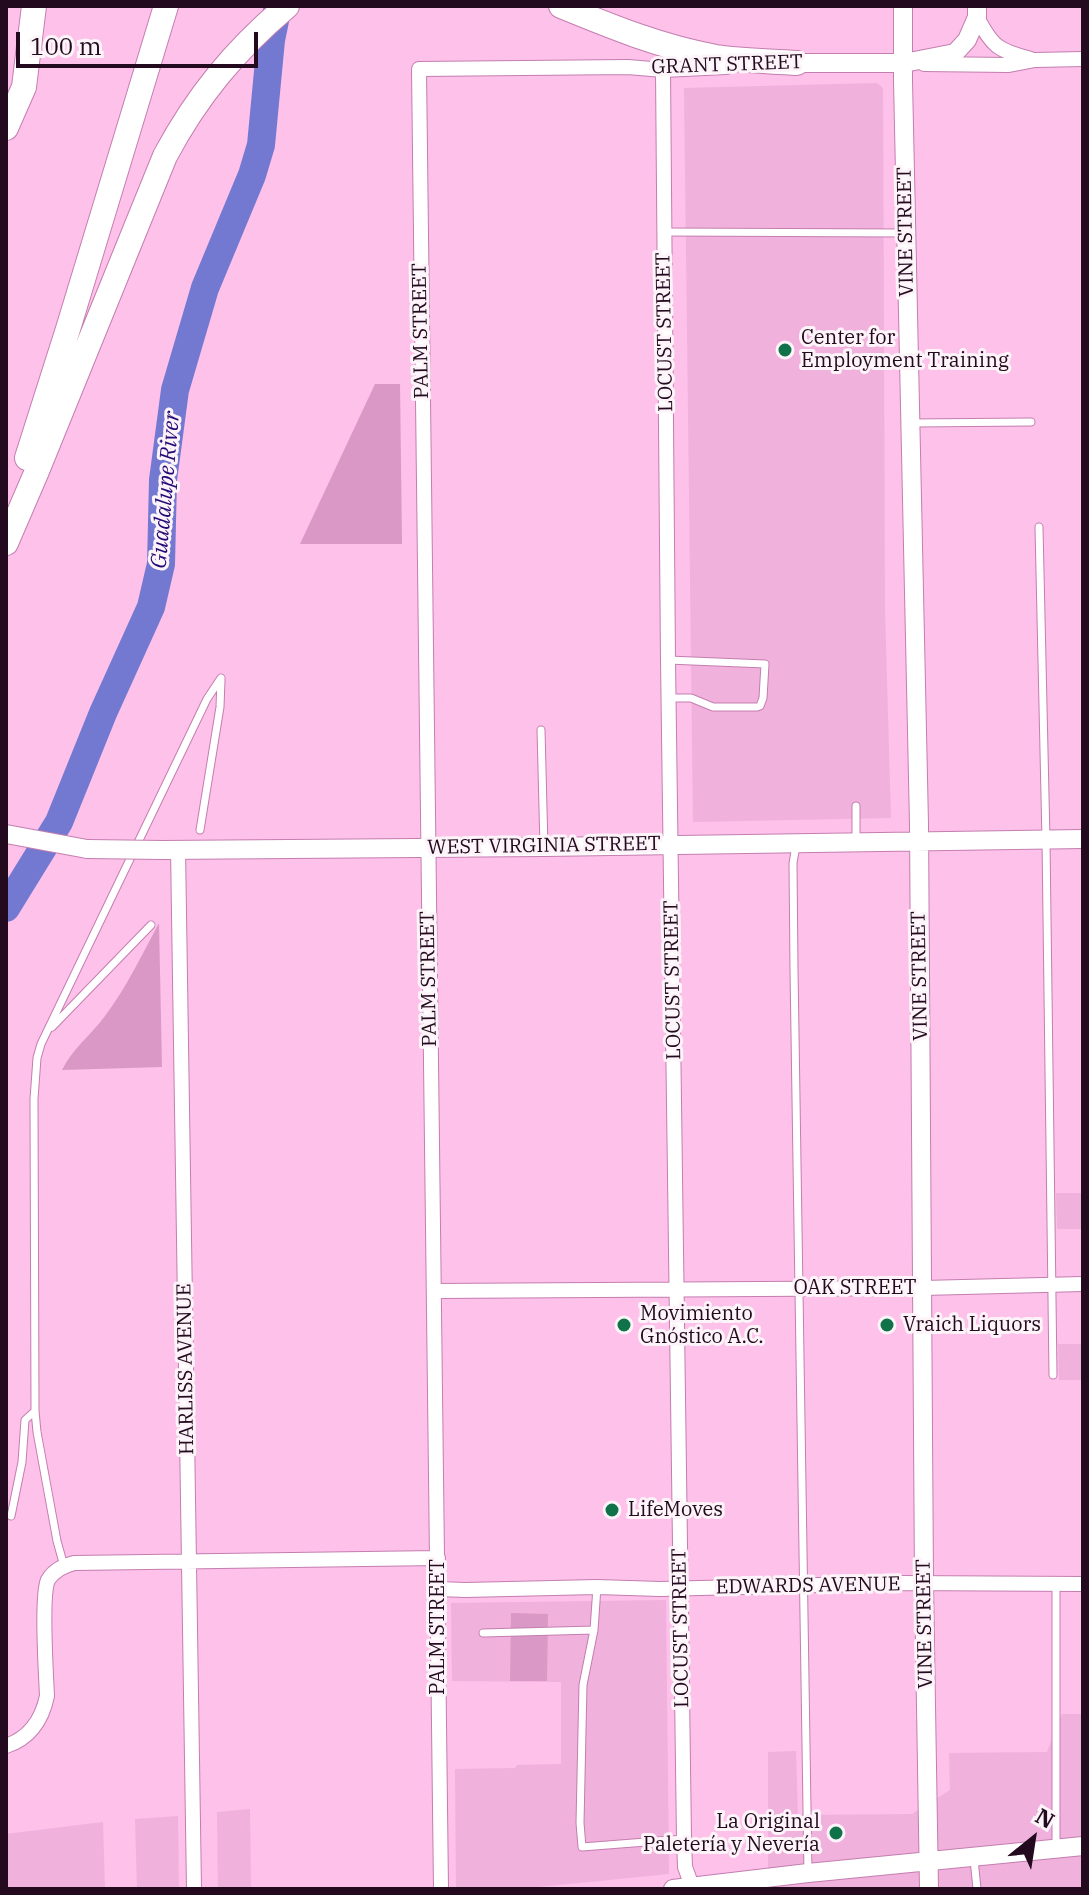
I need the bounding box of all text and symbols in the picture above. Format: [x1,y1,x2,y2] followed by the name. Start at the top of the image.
[20,16,262,66] scale bar
[30,30,102,62] text: 100 m
[651,50,803,80] street label: GRANT STREET
[893,167,919,297] street label: VINE STREET
[652,252,678,412] street label: LOCUST STREET
[408,263,434,399] street label: PALM STREET
[801,326,1009,373] place label: Center for Employment Training
[776,341,794,359] marker: Center for Employment Training
[146,410,186,570] water label: Guadalupe River
[427,832,661,860] street label: WEST VIRGINIA STREET
[660,900,686,1060] street label: LOCUST STREET
[416,911,442,1047] street label: PALM STREET
[907,911,933,1041] street label: VINE STREET
[794,1276,916,1300] street label: OAK STREET
[173,1283,199,1455] street label: HARLISS AVENUE
[640,1302,764,1349] place label: Movimiento Gnóstico A.C.
[903,1313,1041,1337] place label: Vraich Liquors
[615,1316,633,1334] marker: Movimiento Gnóstico A.C.
[878,1316,896,1334] marker: Vraich Liquors
[628,1498,723,1522] place label: LifeMoves
[603,1501,621,1519] marker: LifeMoves
[668,1548,694,1708] street label: LOCUST STREET
[426,1559,450,1695] street label: PALM STREET
[912,1559,938,1689] street label: VINE STREET
[715,1572,901,1600] street label: EDWARDS AVENUE
[993,1799,1073,1879] north arrow
[1030,1801,1060,1835] text: N
[643,1810,820,1857] place label: La Original Paletería y Nevería
[827,1824,845,1842] marker: La Original Paletería y Nevería

